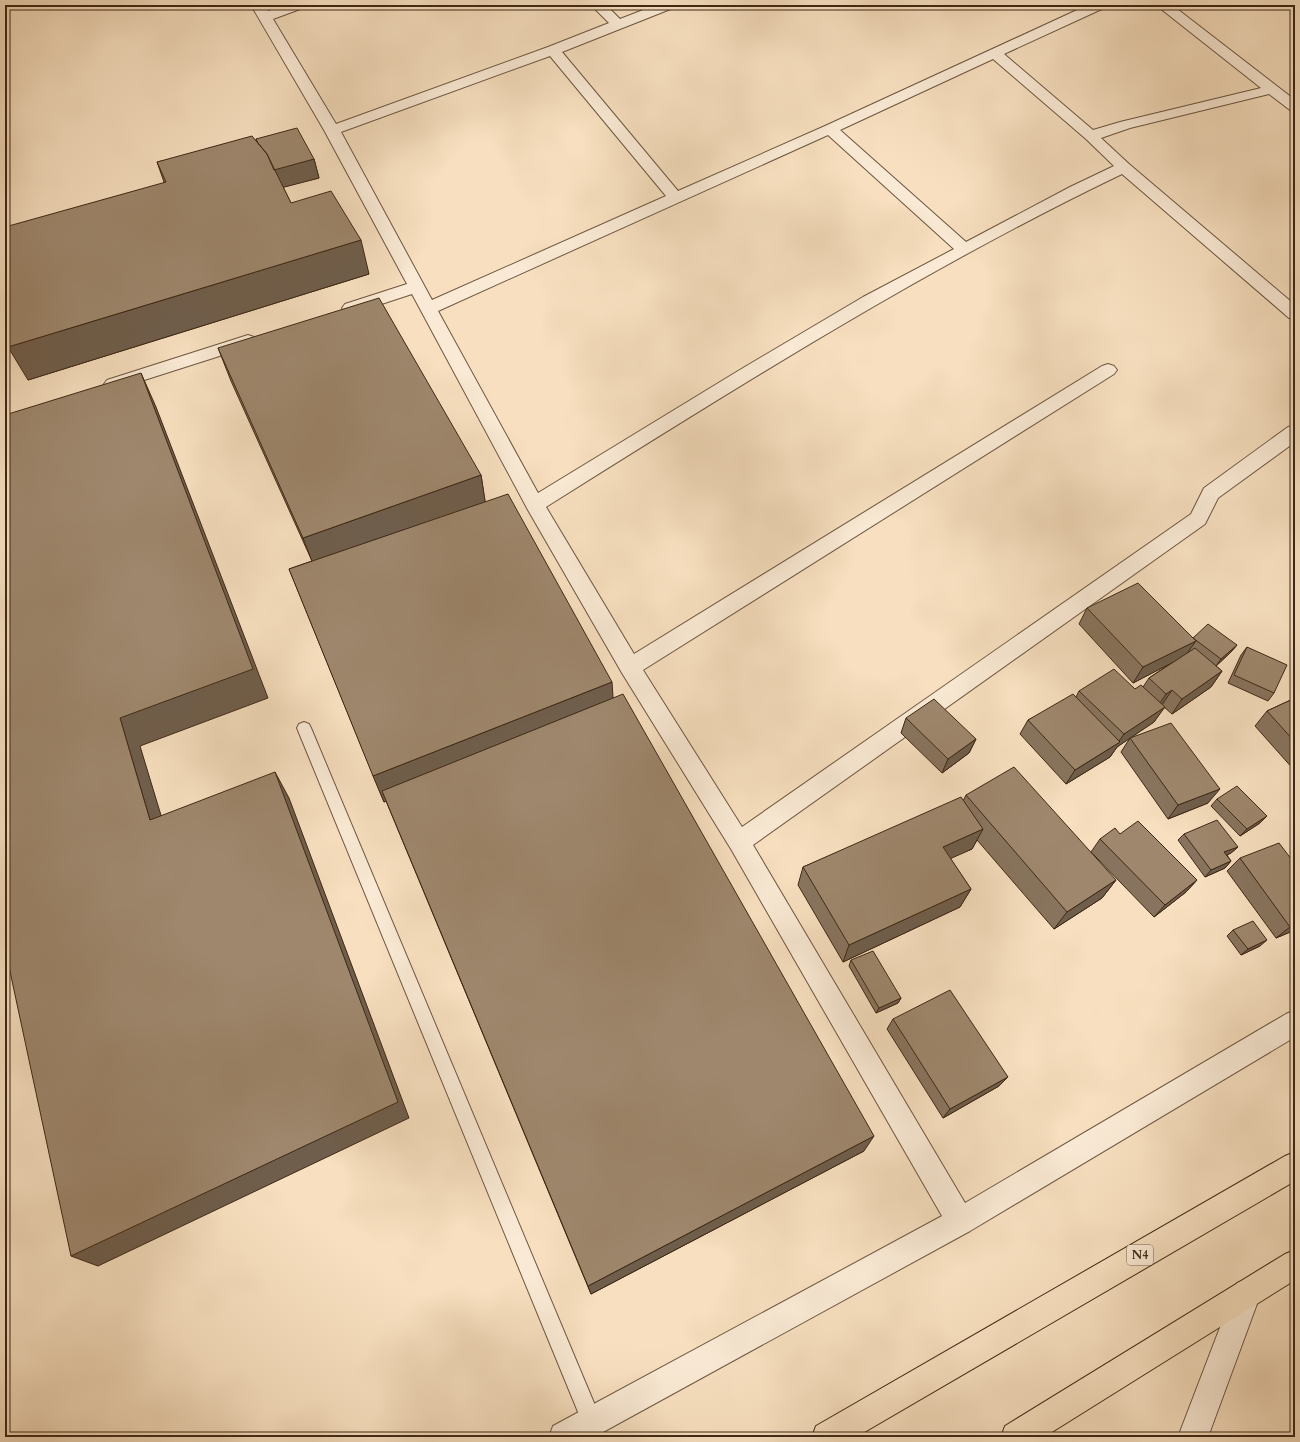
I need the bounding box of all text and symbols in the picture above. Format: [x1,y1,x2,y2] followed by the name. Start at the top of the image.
[1127,1245,1153,1265] road number: N4

